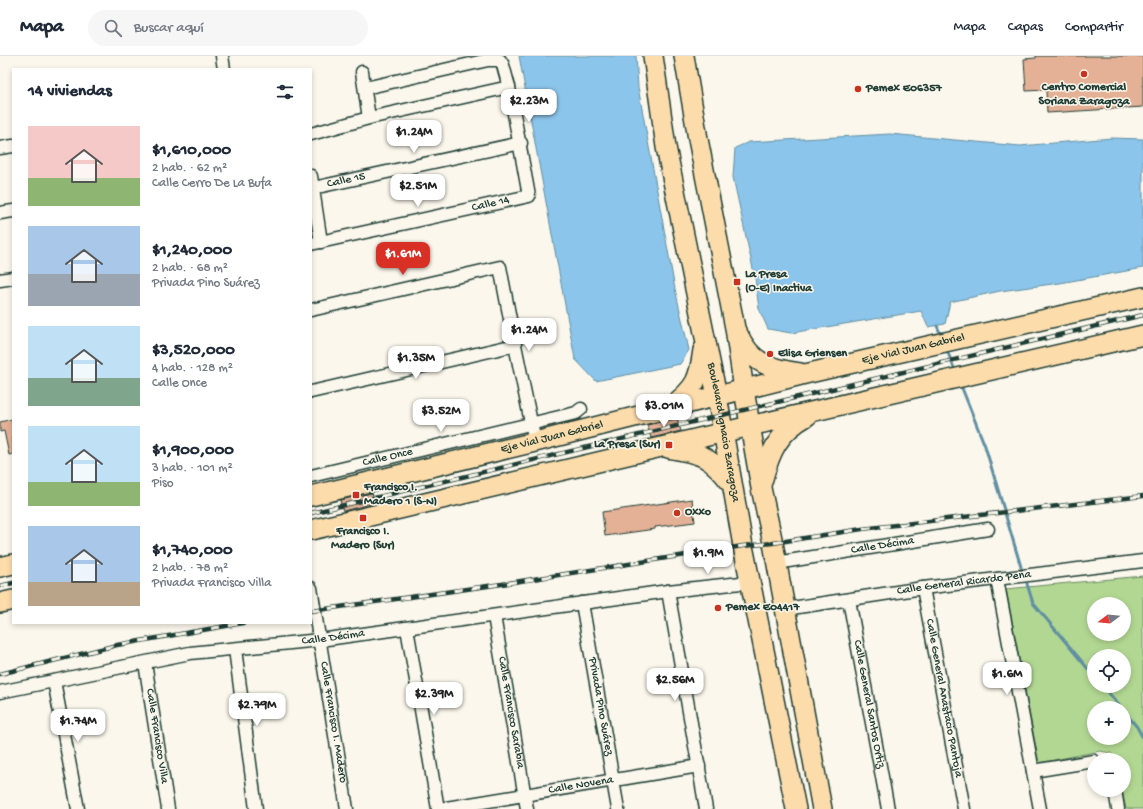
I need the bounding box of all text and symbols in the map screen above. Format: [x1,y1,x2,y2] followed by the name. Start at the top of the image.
[88,10,368,46] search box
[20,16,64,39] text: Mapa
[102,17,124,39] icon: search
[134,19,204,37] text: Buscar aquí
[954,19,986,36] text: Mapa
[1008,19,1043,36] text: Capas
[1065,19,1123,36] text: Compartir
[1079,69,1089,79] marker: Centro Comercial Soriana Zaragoza
[274,81,296,103] icon: filters
[1039,81,1131,109] place label: Centro Comercial Soriana Zaragoza
[28,82,112,102] text: 14 viviendas
[865,82,943,96] place label: Pemex E06357
[853,84,863,94] marker: Pemex E06357
[496,89,562,123] pin: $2.23M
[510,94,548,109] text: $2.23M
[381,120,447,154] pin: $1.24M
[396,125,432,140] text: $1.24M
[152,141,231,161] text: $1,610,000
[60,142,108,190] icon: home
[152,161,227,176] text: 2 hab. · 62 m²
[326,170,367,192] street label: Calle 15
[385,174,451,208] pin: $2.51M
[152,176,272,191] text: Calle Cerro De La Bufa
[399,179,437,194] text: $2.51M
[471,193,511,215] street label: Calle 14
[152,241,232,261] text: $1,240,000
[60,242,108,290] icon: home
[370,242,436,276] pin: $1.61M
[385,247,421,262] text: $1.61M
[152,261,228,276] text: 2 hab. · 68 m²
[745,268,813,296] place label: La Presa (O-E) Inactiva
[152,276,260,291] text: Privada Pino Suárez
[732,277,742,287] marker: La Presa (O-E) Inactiva
[496,318,562,352] pin: $1.24M
[511,323,547,338] text: $1.24M
[861,331,966,368] street label: Eje Vial Juan Gabriel
[152,341,235,361] text: $3,520,000
[60,342,108,390] icon: home
[383,346,449,380] pin: $1.35M
[777,347,848,361] place label: Elisa Griensen
[765,349,775,359] marker: Elisa Griensen
[397,351,435,366] text: $1.35M
[152,361,233,376] text: 4 hab. · 128 m²
[703,361,742,503] street label: Boulevard Ignacio Zaragoza
[152,376,207,391] text: Calle Once
[631,394,697,428] pin: $3.01M
[408,399,474,433] pin: $3.52M
[645,399,683,414] text: $3.01M
[422,404,460,419] text: $3.52M
[499,418,605,457] street label: Eje Vial Juan Gabriel
[594,438,661,452] place label: La Presa (Sur)
[664,440,674,450] marker: La Presa (Sur)
[152,441,234,461] text: $1,900,000
[60,442,108,490] icon: home
[362,445,415,470] street label: Calle Once
[152,461,233,476] text: 3 hab. · 101 m²
[152,476,174,491] text: Piso
[363,481,437,509] place label: Francisco I. Madero 1 (S-N)
[351,490,361,500] marker: Francisco I. Madero 1 (S-N)
[685,506,712,520] place label: Oxxo
[672,508,682,518] marker: Oxxo
[358,513,368,523] marker: Francisco I. Madero (Sur)
[331,525,395,553] place label: Francisco I. Madero (Sur)
[850,534,915,558] street label: Calle Décima
[152,541,233,561] text: $1,740,000
[680,541,736,575] pin: $1.9M
[60,542,108,590] icon: home
[693,546,723,561] text: $1.9M
[152,561,228,576] text: 2 hab. · 78 m²
[896,568,1032,599] street label: Calle General Ricardo Peña
[152,576,271,591] text: Privada Francisco Villa
[1087,597,1131,641] north arrow
[1087,597,1131,797] map controls
[725,601,800,615] place label: Pemex E04417
[713,603,723,613] marker: Pemex E04417
[922,618,965,779] street label: Calle General Anastacio Pantoja
[301,627,366,649] street label: Calle Décima
[850,639,887,770] street label: Calle General Santos Ortiz
[1087,649,1131,693] button: locate
[584,655,616,757] street label: Privada Pino Suárez
[494,656,527,770] street label: Calle Francisco Sarabia
[316,660,350,784] street label: Calle Francisco I. Madero
[979,662,1035,696] pin: $1.6M
[992,667,1022,682] text: $1.6M
[642,668,708,702] pin: $2.56M
[656,673,694,688] text: $2.56M
[401,682,467,716] pin: $2.39M
[415,687,453,702] text: $2.39M
[142,688,171,785] street label: Calle Francisco Villa
[224,693,290,727] pin: $2.79M
[238,698,276,713] text: $2.79M
[1087,701,1131,745] button: +
[45,709,111,743] pin: $1.74M
[59,714,97,729] text: $1.74M
[1087,753,1131,797] button: −
[548,773,615,798] street label: Calle Novena

